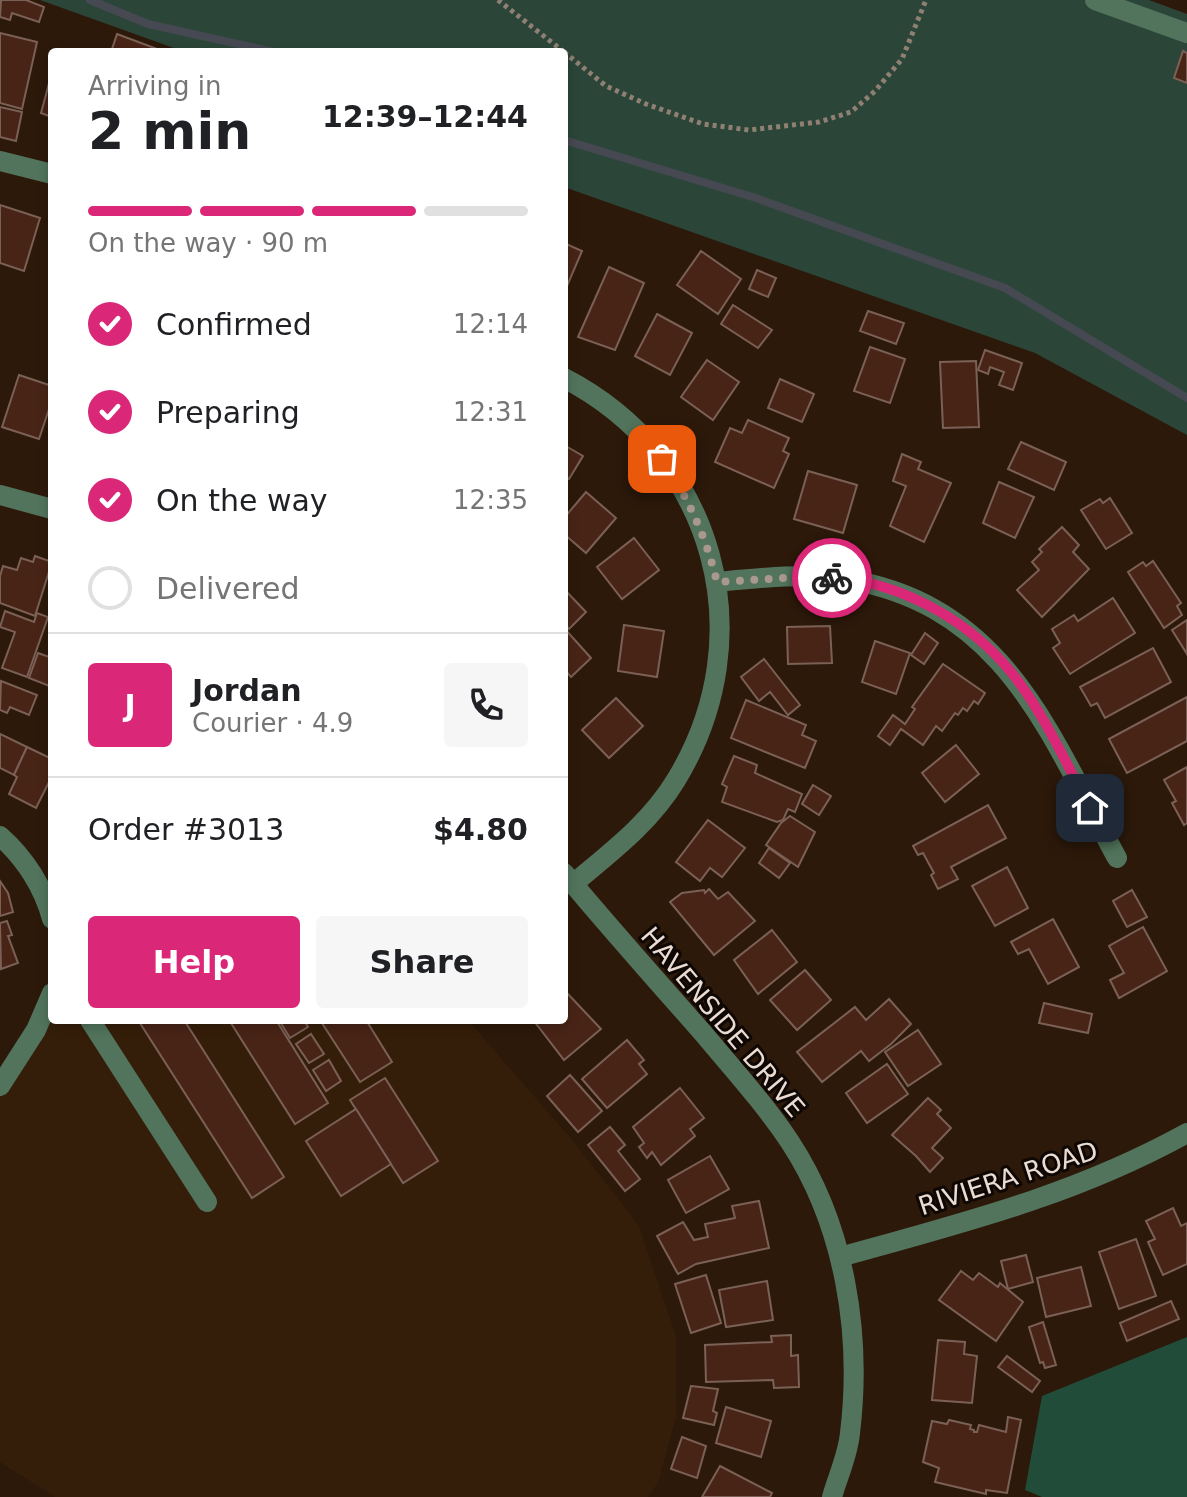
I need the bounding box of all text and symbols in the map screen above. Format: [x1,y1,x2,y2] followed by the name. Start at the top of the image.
[88,71,222,101] text: Arriving in
[322,99,528,134] text: 12:39–12:44
[88,101,251,161] text: 2 min
[88,228,328,258] text: On the way · 90 m
[88,302,132,346] icon: check
[156,307,312,342] text: Confirmed
[453,309,528,339] text: 12:14
[88,390,132,434] icon: check
[156,395,300,430] text: Preparing
[453,397,528,427] text: 12:31
[628,425,696,493] pin
[640,437,684,481] icon: bag
[88,478,132,522] icon: check
[156,483,328,518] text: On the way
[453,485,528,515] text: 12:35
[792,538,872,618] courier
[810,556,854,600] icon: bike
[156,571,300,606] text: Delivered
[444,663,528,747] button: phone
[192,673,302,708] text: Jordan
[124,688,136,723] text: J
[192,708,353,738] text: Courier · 4.9
[1056,774,1124,842] pin
[1068,786,1112,830] icon: home
[88,812,284,847] text: Order #3013
[433,812,528,847] text: $4.80
[88,916,300,1008] button: Help
[316,916,528,1008] button: Share
[635,921,811,1123] street label: HAVENSIDE DRIVE
[915,1135,1101,1221] street label: RIVIERA ROAD

